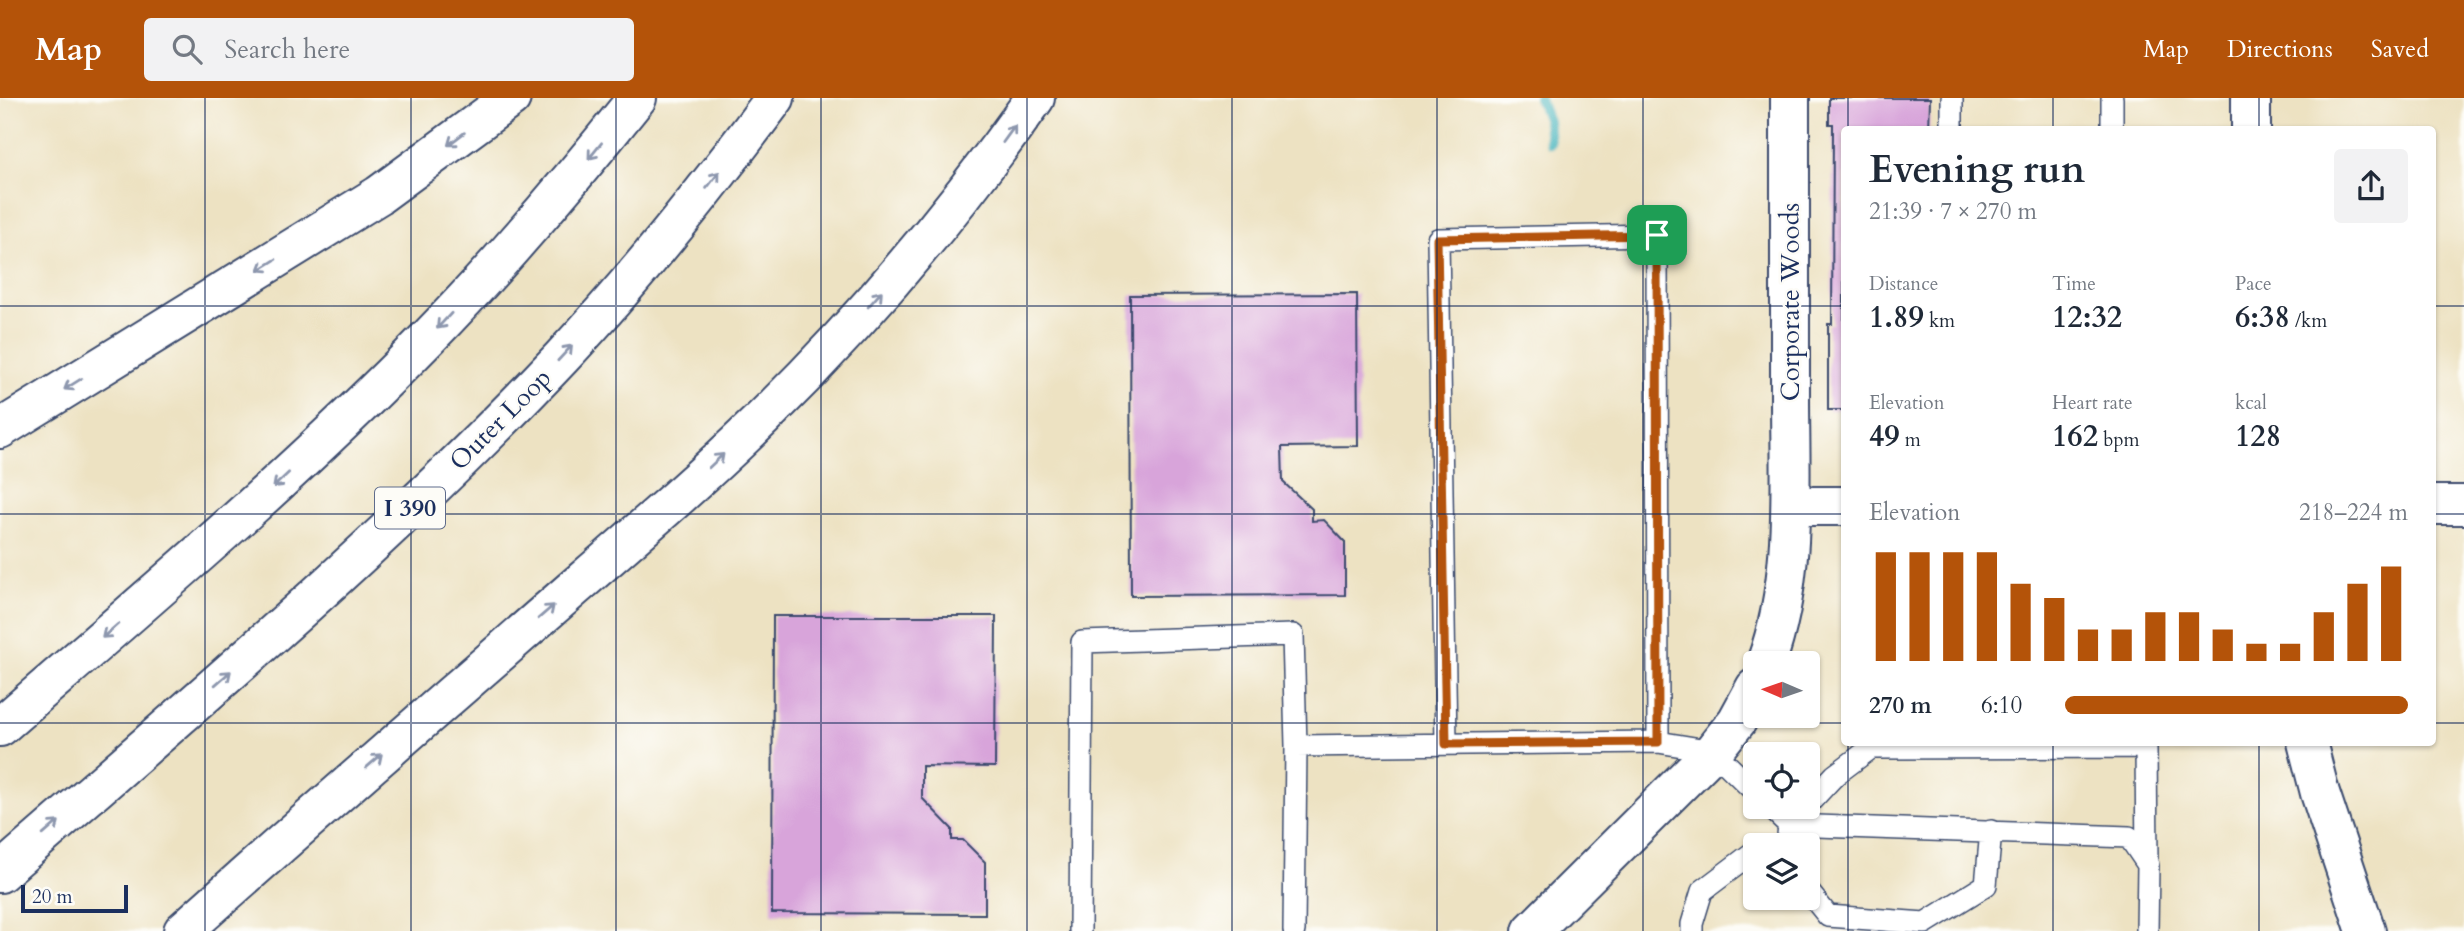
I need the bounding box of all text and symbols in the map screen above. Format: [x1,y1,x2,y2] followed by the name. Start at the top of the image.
[144,18,634,81] search box
[35,27,102,72] text: Map
[168,30,206,68] icon: search
[224,32,350,67] text: Search here
[2143,33,2189,66] text: Map
[2227,33,2333,66] text: Directions
[2371,33,2429,66] text: Saved
[1002,125,1016,144] one-way arrow
[448,132,466,147] one-way arrow
[587,142,602,160] one-way arrow
[1869,144,2085,196] text: Evening run
[2334,149,2408,223] button: share
[705,171,720,190] one-way arrow
[1869,196,2037,227] text: 21:39 · 7 × 270 m
[1773,203,1808,401] street label: Corporate Woods
[1627,205,1687,265] pin
[1638,216,1676,254] icon: arrive
[257,258,277,272] one-way arrow
[1869,271,1938,297] text: Distance
[2052,271,2096,297] text: Time
[2235,271,2272,297] text: Pace
[867,290,883,308] one-way arrow
[1869,297,1924,338] text: 1.89
[2052,297,2122,338] text: 12:32
[2235,297,2290,338] text: 6:38
[1924,308,1955,334] text: km
[2290,308,2327,334] text: /km
[435,313,452,330] one-way arrow
[557,345,574,362] one-way arrow
[442,361,559,478] street label: Outer Loop
[63,377,83,391] one-way arrow
[1869,390,1944,416] text: Elevation
[2052,390,2133,416] text: Heart rate
[2235,390,2267,416] text: kcal
[1869,416,1900,457] text: 49
[2052,416,2098,457] text: 162
[2235,416,2281,457] text: 128
[1900,427,1921,453] text: m
[2098,427,2140,453] text: bpm
[707,453,724,470] one-way arrow
[272,472,290,488] one-way arrow
[375,488,445,528] road number: I 390
[1869,497,1960,528] text: Elevation
[2299,497,2408,528] text: 218–224 m
[537,604,555,620] one-way arrow
[102,623,120,639] one-way arrow
[1743,651,1820,728] north arrow
[1743,651,1820,910] map controls
[213,670,231,686] one-way arrow
[1869,690,1932,721] text: 270 m
[1981,690,2022,721] text: 6:10
[1743,742,1820,819] button: locate
[365,754,383,770] one-way arrow
[42,820,60,836] one-way arrow
[1743,833,1820,910] button: layers
[21,882,128,914] scale bar
[32,884,73,910] text: 20 m

